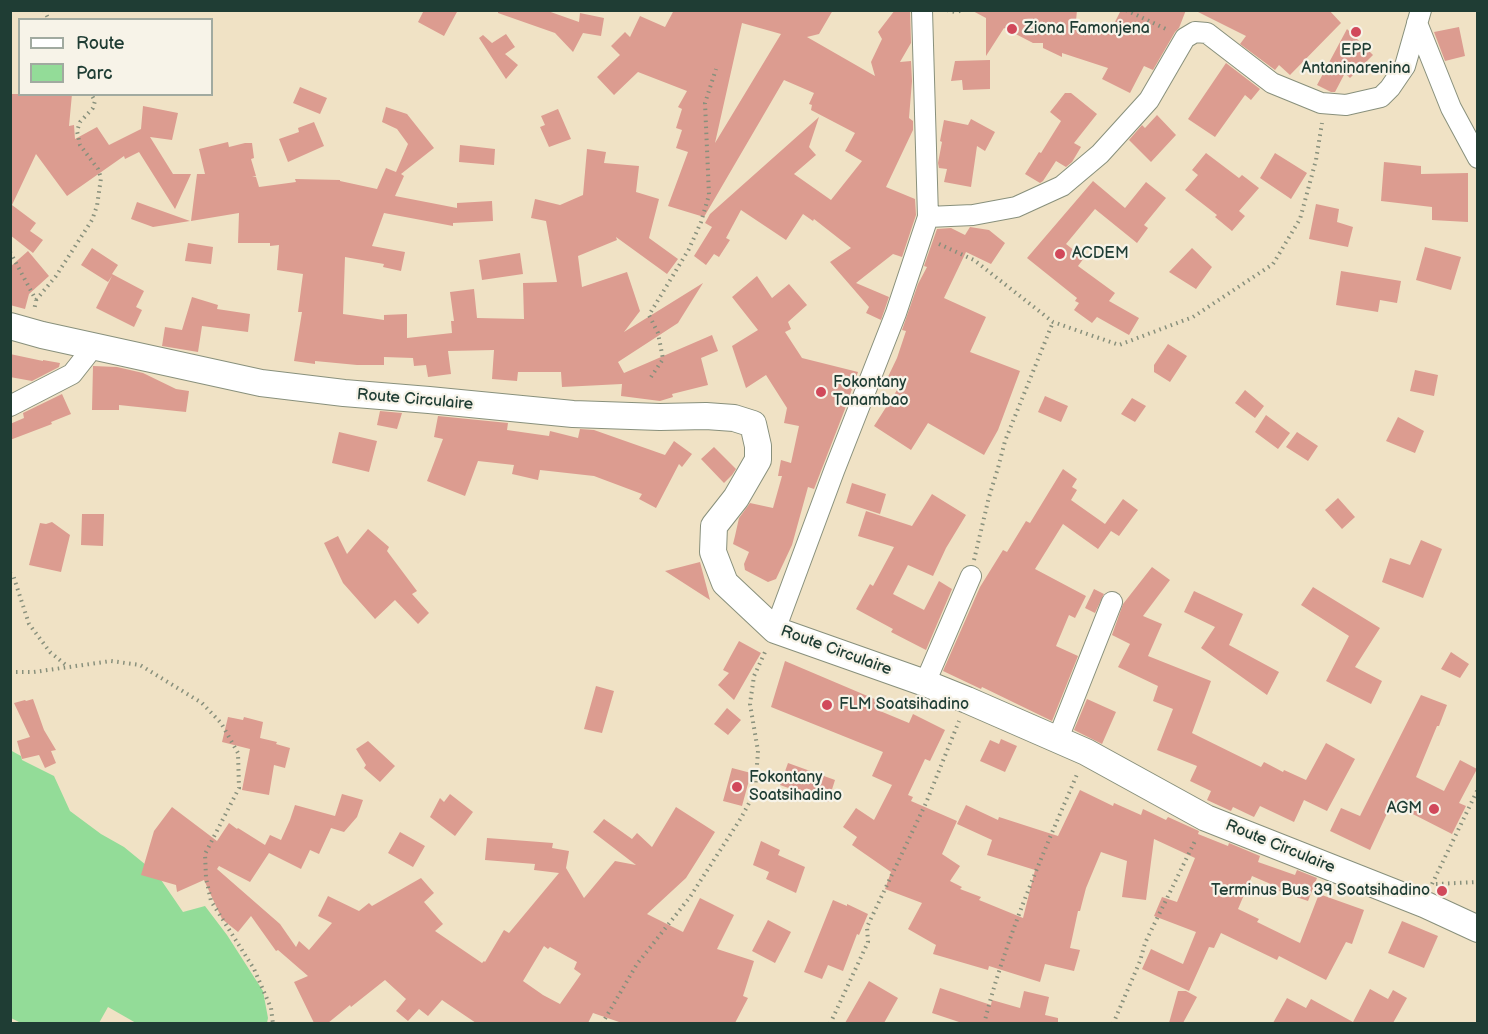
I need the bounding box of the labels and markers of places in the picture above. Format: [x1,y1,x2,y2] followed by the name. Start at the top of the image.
[1024,19,1150,39] place label: Ziona Famonjena
[1005,22,1019,36] marker: Ziona Famonjena
[1349,25,1363,39] marker: EPP Antaninarenina
[1302,41,1410,79] place label: EPP Antaninarenina
[1072,244,1129,264] place label: ACDEM
[1053,247,1067,261] marker: ACDEM
[833,373,909,411] place label: Fokontany Tanambao
[814,385,828,399] marker: Fokontany Tanambao
[839,695,969,715] place label: FLM Soatsihadino
[820,698,834,712] marker: FLM Soatsihadino
[749,768,842,806] place label: Fokontany Soatsihadino
[730,780,744,794] marker: Fokontany Soatsihadino
[1387,799,1422,819] place label: AGM
[1427,802,1441,816] marker: AGM
[1211,881,1430,901] place label: Terminus Bus 39 Soatsihadino
[1435,884,1449,898] marker: Terminus Bus 39 Soatsihadino

